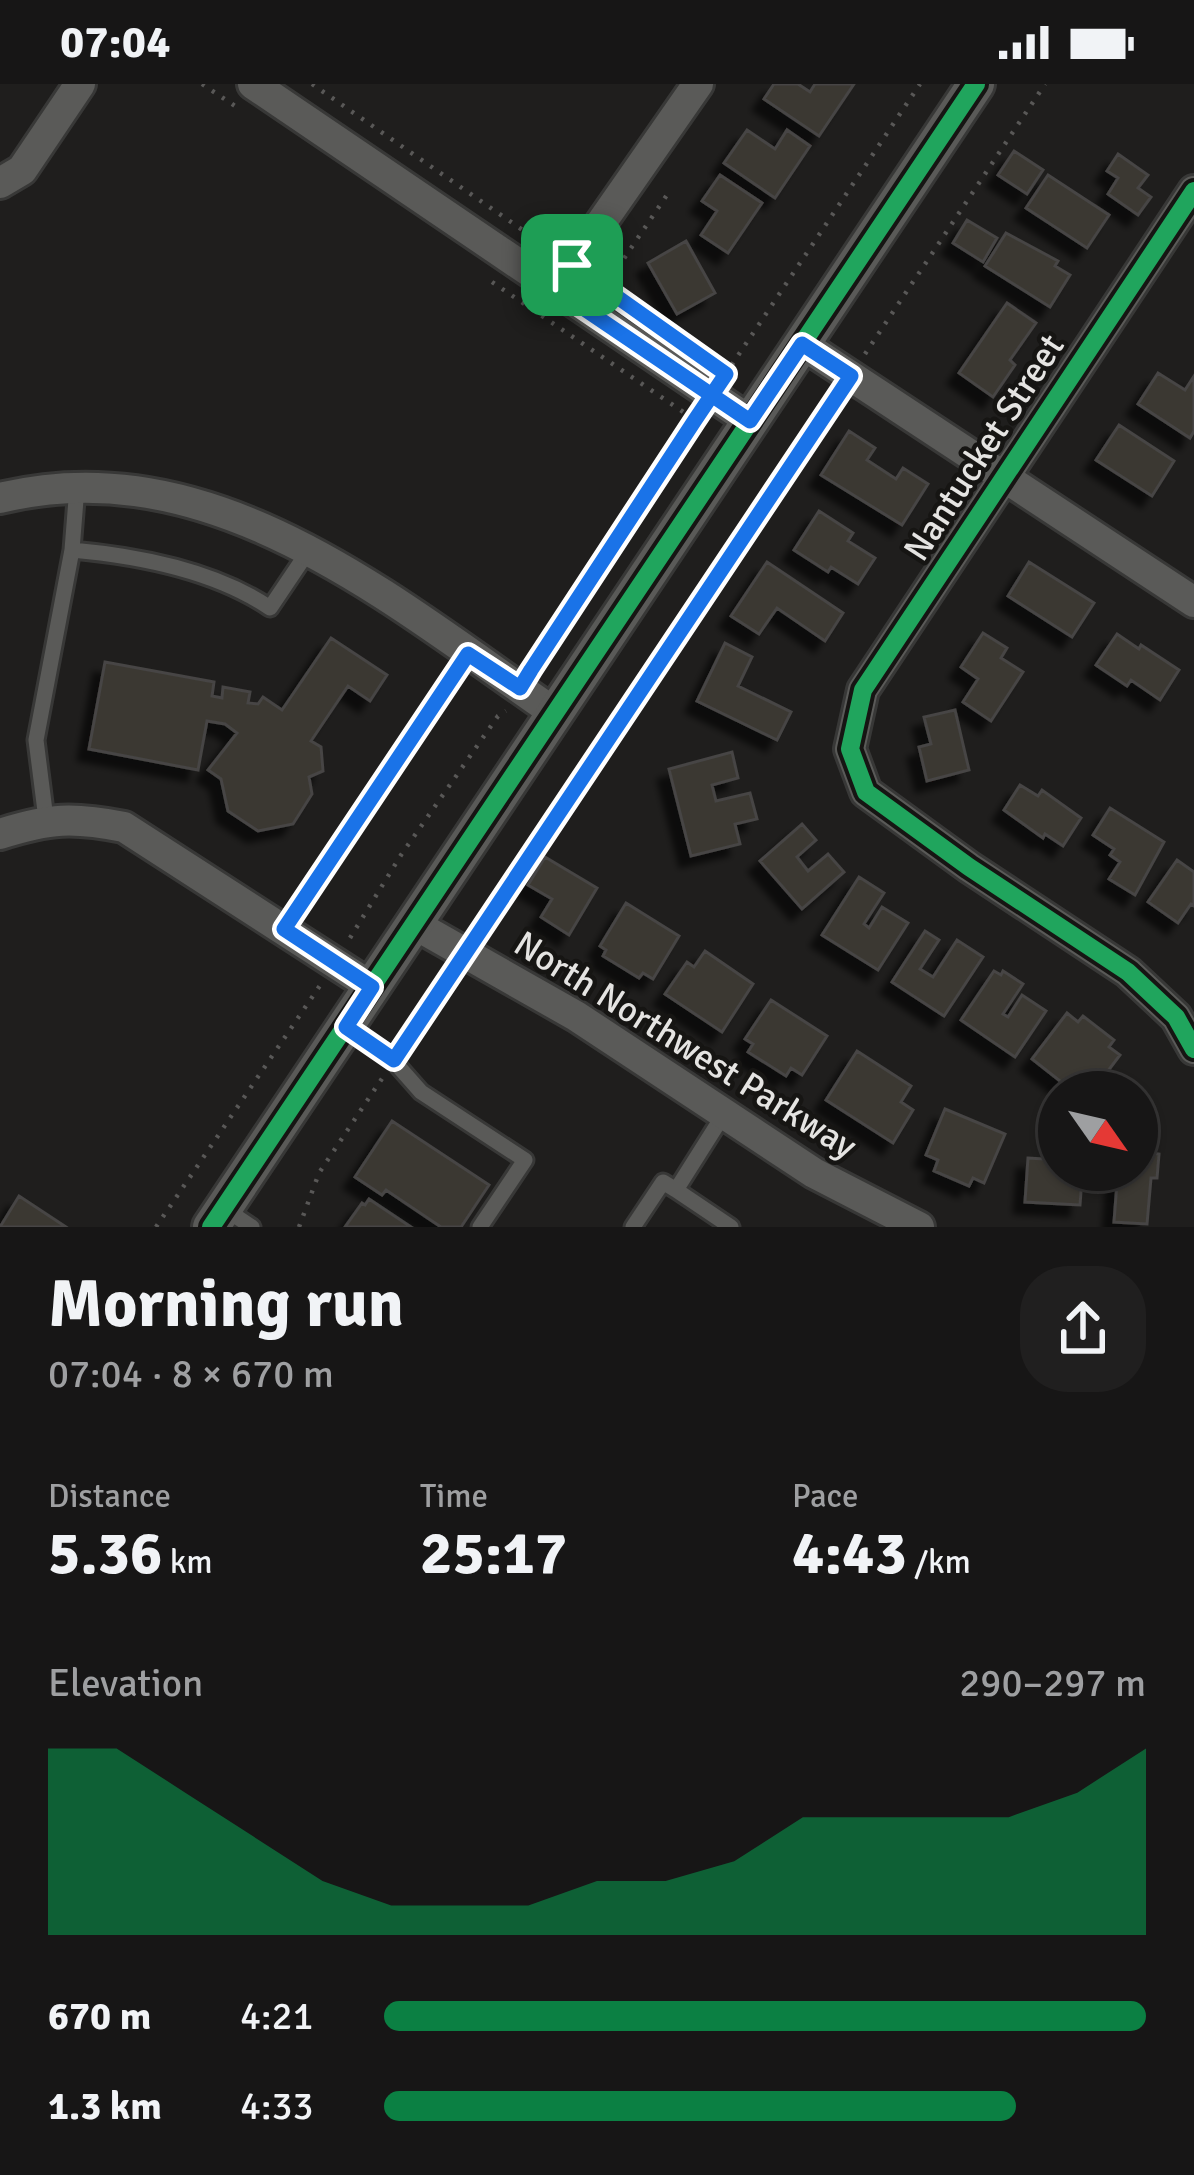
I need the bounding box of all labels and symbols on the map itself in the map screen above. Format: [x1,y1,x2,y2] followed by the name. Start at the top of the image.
[521,214,623,316] pin
[894,326,1074,570] street label: Nantucket Street
[506,921,865,1169] street label: North Northwest Parkway
[1038,1071,1158,1191] north arrow

